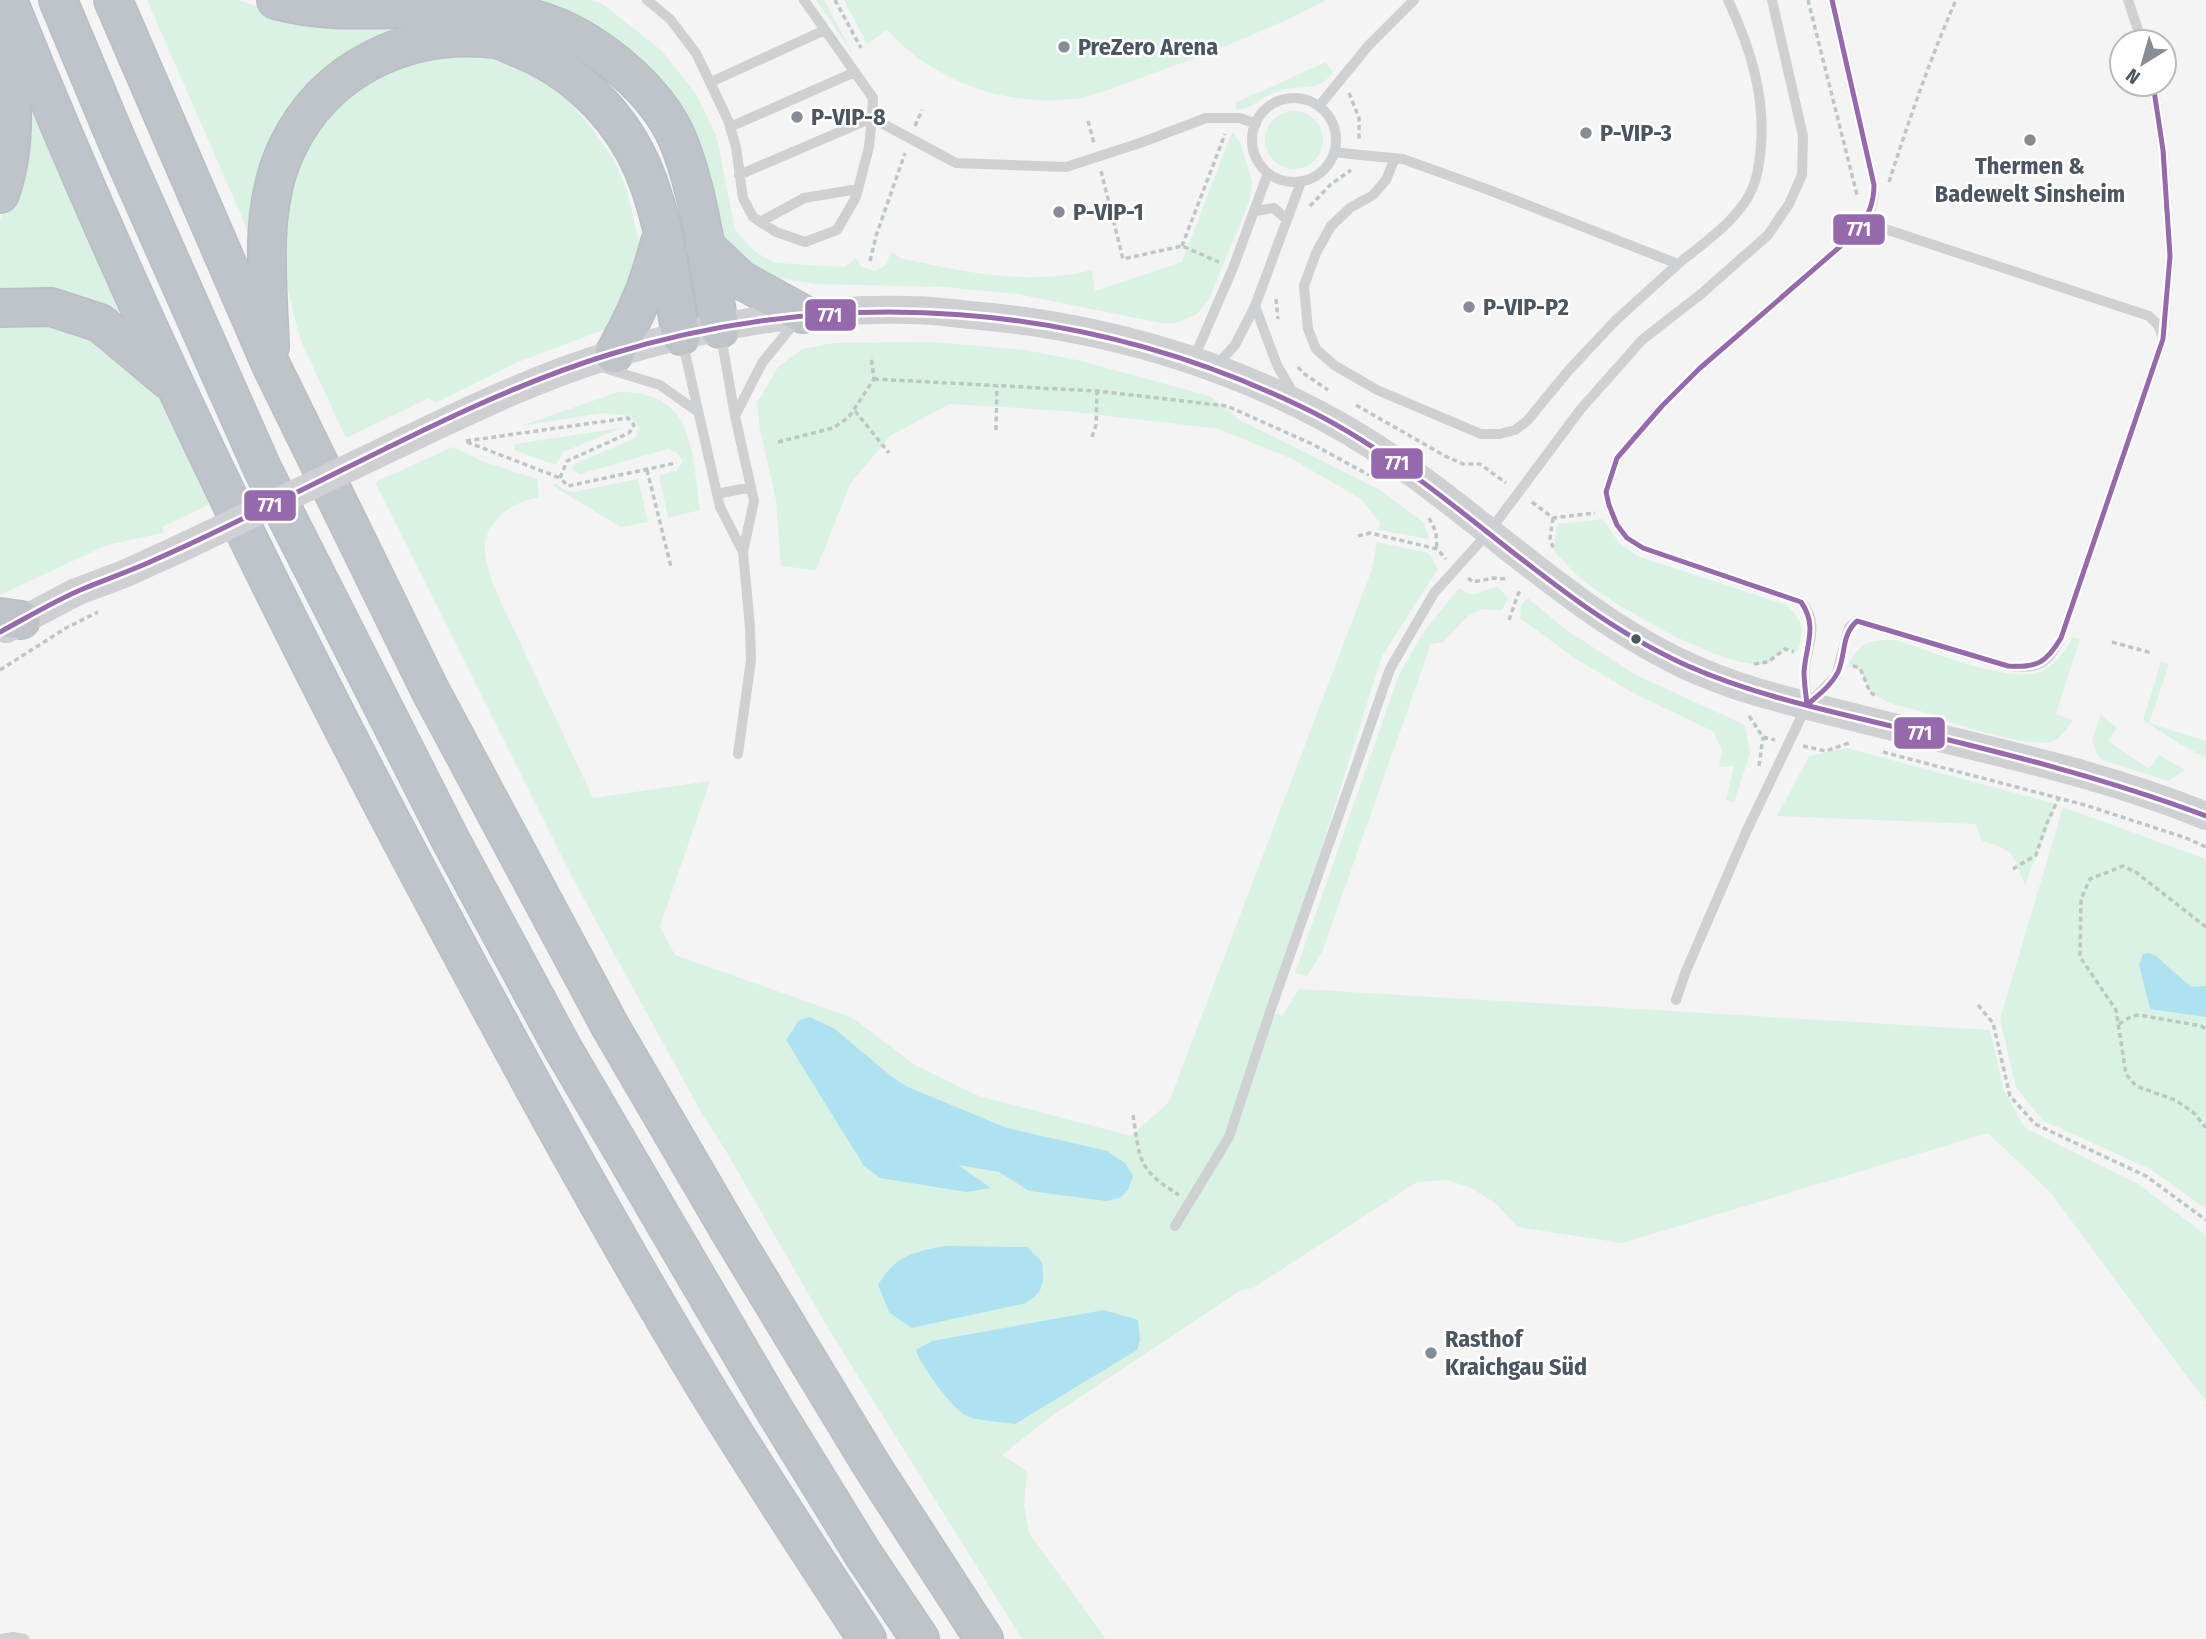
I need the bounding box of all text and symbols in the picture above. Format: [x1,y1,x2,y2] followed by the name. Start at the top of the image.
[2108,28,2178,98] north arrow
[1078,33,1218,61] place label: PreZero Arena
[1056,39,1072,55] marker: PreZero Arena
[2122,64,2145,89] text: N
[811,103,886,131] place label: P-VIP-8
[789,109,805,125] marker: P-VIP-8
[1600,119,1672,147] place label: P-VIP-3
[1578,125,1594,141] marker: P-VIP-3
[2022,132,2038,148] marker: Thermen & Badewelt Sinsheim
[1935,152,2125,208] place label: Thermen & Badewelt Sinsheim
[1073,198,1144,226] place label: P-VIP-1
[1051,204,1067,220] marker: P-VIP-1
[1832,213,1886,246] line badge: 771
[1847,218,1871,241] text: 771
[1483,293,1569,321] place label: P-VIP-P2
[804,298,857,332] line badge: 771
[1461,299,1477,315] marker: P-VIP-P2
[818,304,842,327] text: 771
[1370,447,1424,480] line badge: 771
[1385,452,1409,475] text: 771
[243,489,297,522] line badge: 771
[258,494,282,517] text: 771
[1629,632,1643,646] unlabelled marker
[1893,716,1946,750] line badge: 771
[1908,722,1932,745] text: 771
[1445,1325,1587,1381] place label: Rasthof Kraichgau Süd
[1423,1345,1439,1361] marker: Rasthof Kraichgau Süd

